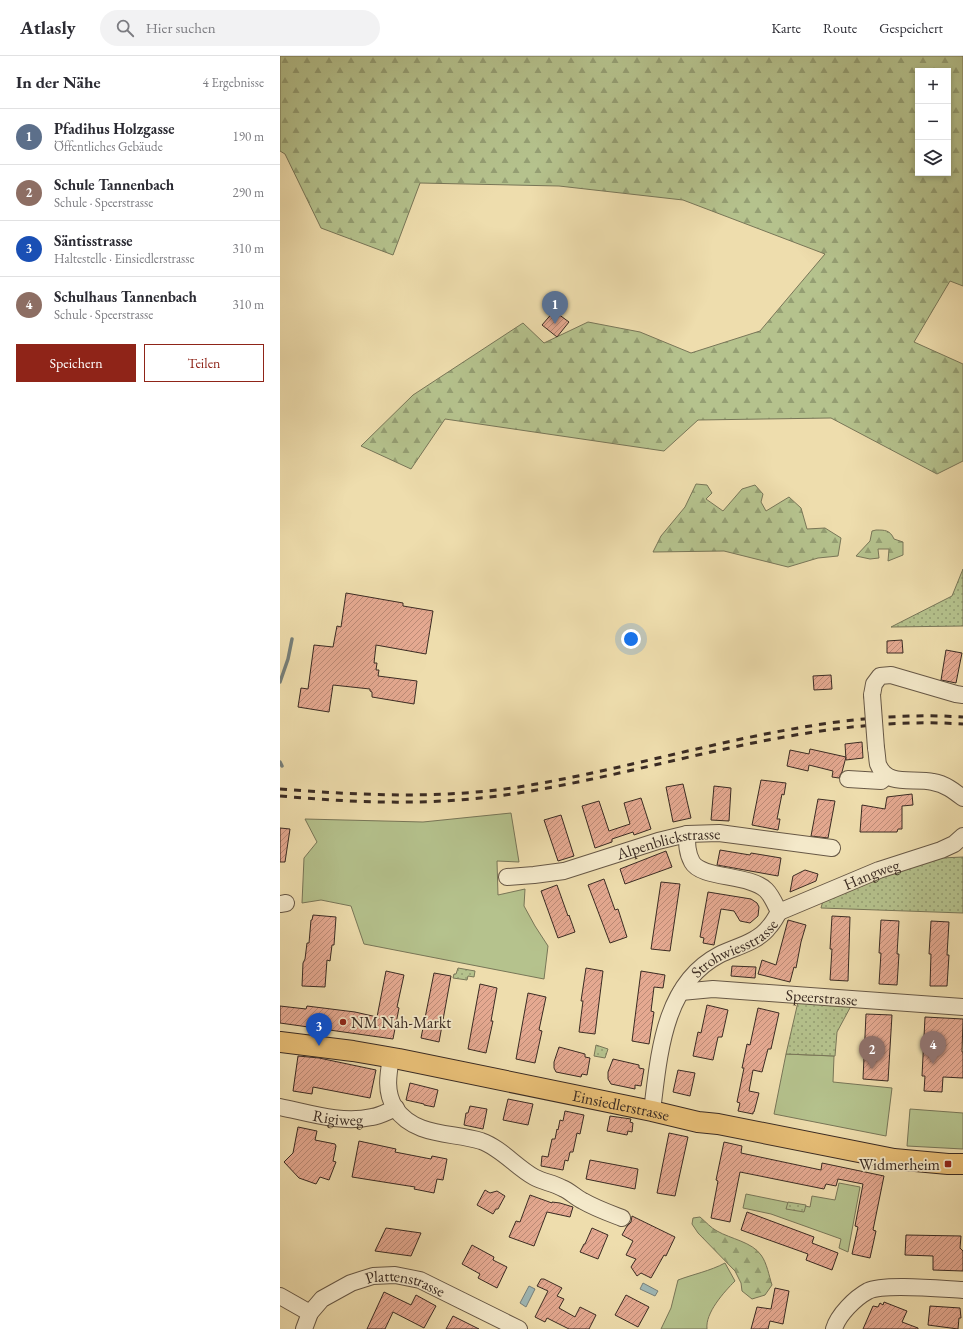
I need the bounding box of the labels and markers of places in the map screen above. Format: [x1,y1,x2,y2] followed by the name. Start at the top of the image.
[542,291,568,324] pin: 1
[351,1012,451,1033] place label: NM Nah-Markt
[306,1013,332,1046] pin: 3
[338,1017,348,1027] marker: NM Nah-Markt
[920,1031,946,1064] pin: 4
[859,1036,885,1069] pin: 2
[859,1154,941,1175] place label: Widmerheim
[943,1159,953,1169] marker: Widmerheim

